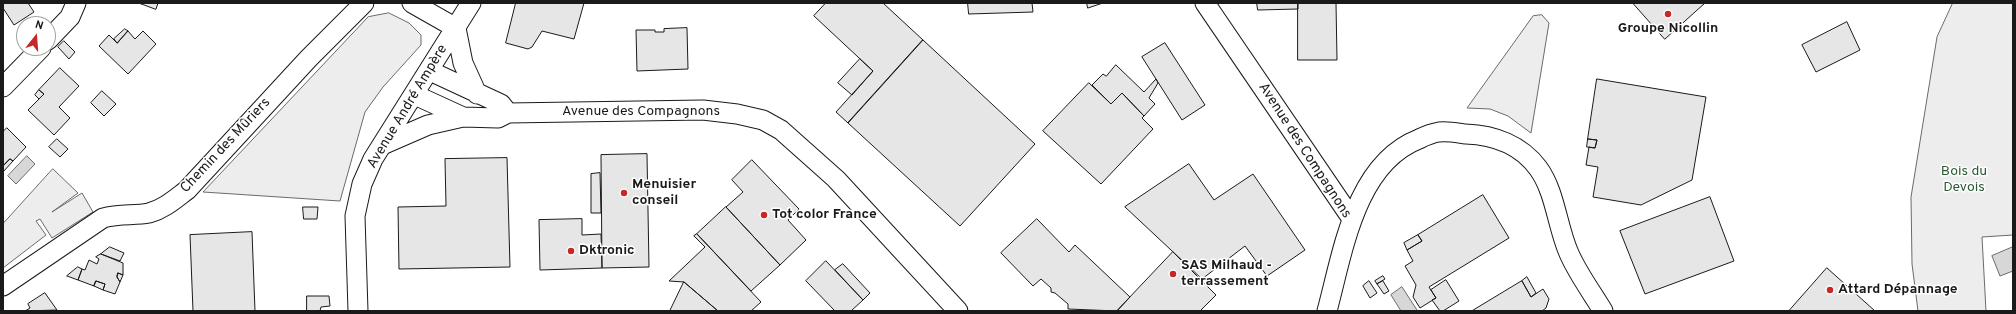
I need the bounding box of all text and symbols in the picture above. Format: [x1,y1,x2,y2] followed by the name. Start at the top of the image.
[1663,9,1673,19] marker: Groupe Nicollin
[16,16,56,56] north arrow
[33,18,45,33] text: N
[1618,21,1718,37] place label: Groupe Nicollin
[364,42,452,172] street label: Avenue André Ampère
[1254,80,1354,222] street label: Avenue des Compagnons
[177,95,275,197] street label: Chemin des Mûriers
[562,104,720,120] street label: Avenue des Compagnons
[1941,164,1987,196] park label: Bois du Devois
[632,177,696,210] place label: Menuisier conseil
[619,188,629,198] marker: Menuisier conseil
[772,207,877,223] place label: Tot color France
[759,210,769,220] marker: Tot color France
[579,243,635,259] place label: Dktronic
[566,246,576,256] marker: Dktronic
[1181,258,1272,290] place label: SAS Milhaud - terrassement
[1168,269,1178,279] marker: SAS Milhaud - terrassement
[1838,282,1958,298] place label: Attard Dépannage
[1825,285,1835,295] marker: Attard Dépannage

